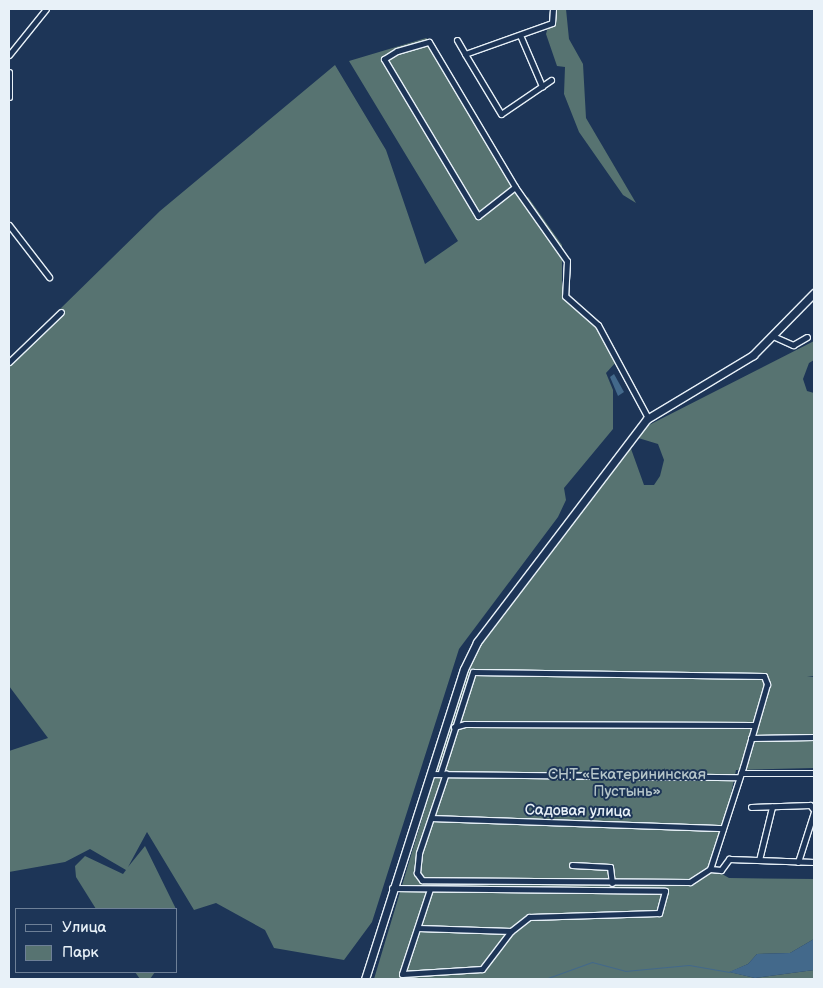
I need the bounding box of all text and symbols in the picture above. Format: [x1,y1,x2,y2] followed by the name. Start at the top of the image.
[548,765,706,800] park label: СНТ «Екатерининская Пустынь»
[525,801,631,821] street label: Садовая улица
[15,908,178,973] legend
[62,918,106,937] text: Улица
[62,943,99,962] text: Парк

